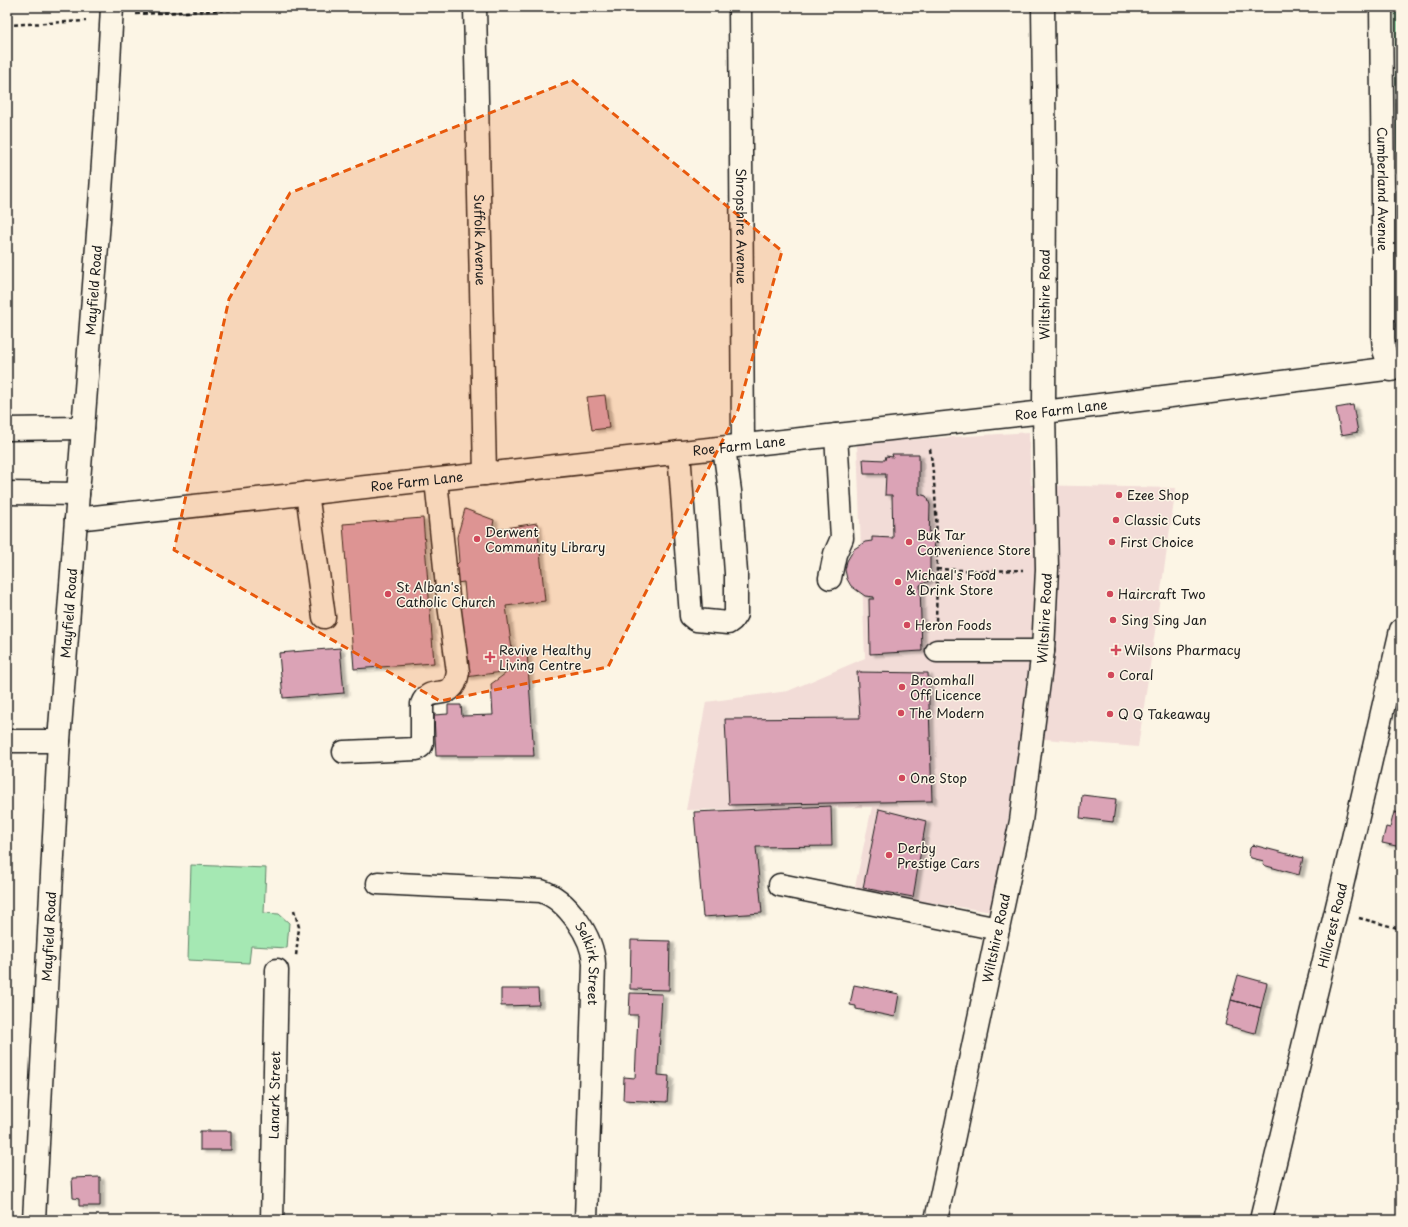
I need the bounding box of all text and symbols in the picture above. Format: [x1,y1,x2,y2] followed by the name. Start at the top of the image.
[1373,127,1393,251] street label: Cumberland Avenue
[732,168,752,284] street label: Shropshire Avenue
[470,194,491,286] street label: Suffolk Avenue
[80,244,106,336] street label: Mayfield Road
[1034,249,1054,340] street label: Wiltshire Road
[1013,394,1108,424] street label: Roe Farm Lane
[691,431,786,460] street label: Roe Farm Lane
[369,466,464,495] street label: Roe Farm Lane
[1127,485,1189,504] place label: Ezee Shop
[1114,490,1124,500] marker: Ezee Shop
[1124,510,1201,529] place label: Classic Cuts
[1111,515,1121,525] marker: Classic Cuts
[485,522,605,556] place label: Derwent Community Library
[917,525,1031,559] place label: Buk Tar Convenience Store
[1120,532,1194,551] place label: First Choice
[472,534,482,544] marker: Derwent Community Library
[904,537,914,547] marker: Buk Tar Convenience Store
[1107,537,1117,547] marker: First Choice
[906,565,996,599] place label: Michael's Food & Drink Store
[55,567,81,659] street label: Mayfield Road
[1031,572,1056,665] street label: Wiltshire Road
[396,577,496,611] place label: St Alban's Catholic Church
[893,577,903,587] marker: Michael's Food & Drink Store
[1118,584,1206,603] place label: Haircraft Two
[383,589,393,599] marker: St Alban's Catholic Church
[1105,589,1115,599] marker: Haircraft Two
[1121,610,1207,629] place label: Sing Sing Jan
[915,615,992,634] place label: Heron Foods
[1108,615,1118,625] marker: Sing Sing Jan
[902,620,912,630] marker: Heron Foods
[499,640,591,674] place label: Revive Healthy Living Centre
[1124,640,1241,659] place label: Wilsons Pharmacy
[1111,645,1121,655] marker: Wilsons Pharmacy
[484,651,496,663] marker: Revive Healthy Living Centre
[1119,665,1153,684] place label: Coral
[910,670,981,704] place label: Broomhall Off Licence
[1106,670,1116,680] marker: Coral
[897,682,907,692] marker: Broomhall Off Licence
[909,703,985,722] place label: The Modern
[1118,704,1210,723] place label: Q Q Takeaway
[896,708,906,718] marker: The Modern
[1105,709,1115,719] marker: Q Q Takeaway
[910,768,967,787] place label: One Stop
[897,773,907,783] marker: One Stop
[897,838,980,872] place label: Derby Prestige Cars
[884,850,894,860] marker: Derby Prestige Cars
[1312,881,1351,970] street label: Hillcrest Road
[36,891,60,982] street label: Mayfield Road
[977,892,1014,985] street label: Wiltshire Road
[571,917,604,1005] street label: Selkirk Street
[264,1051,284,1139] street label: Lanark Street

